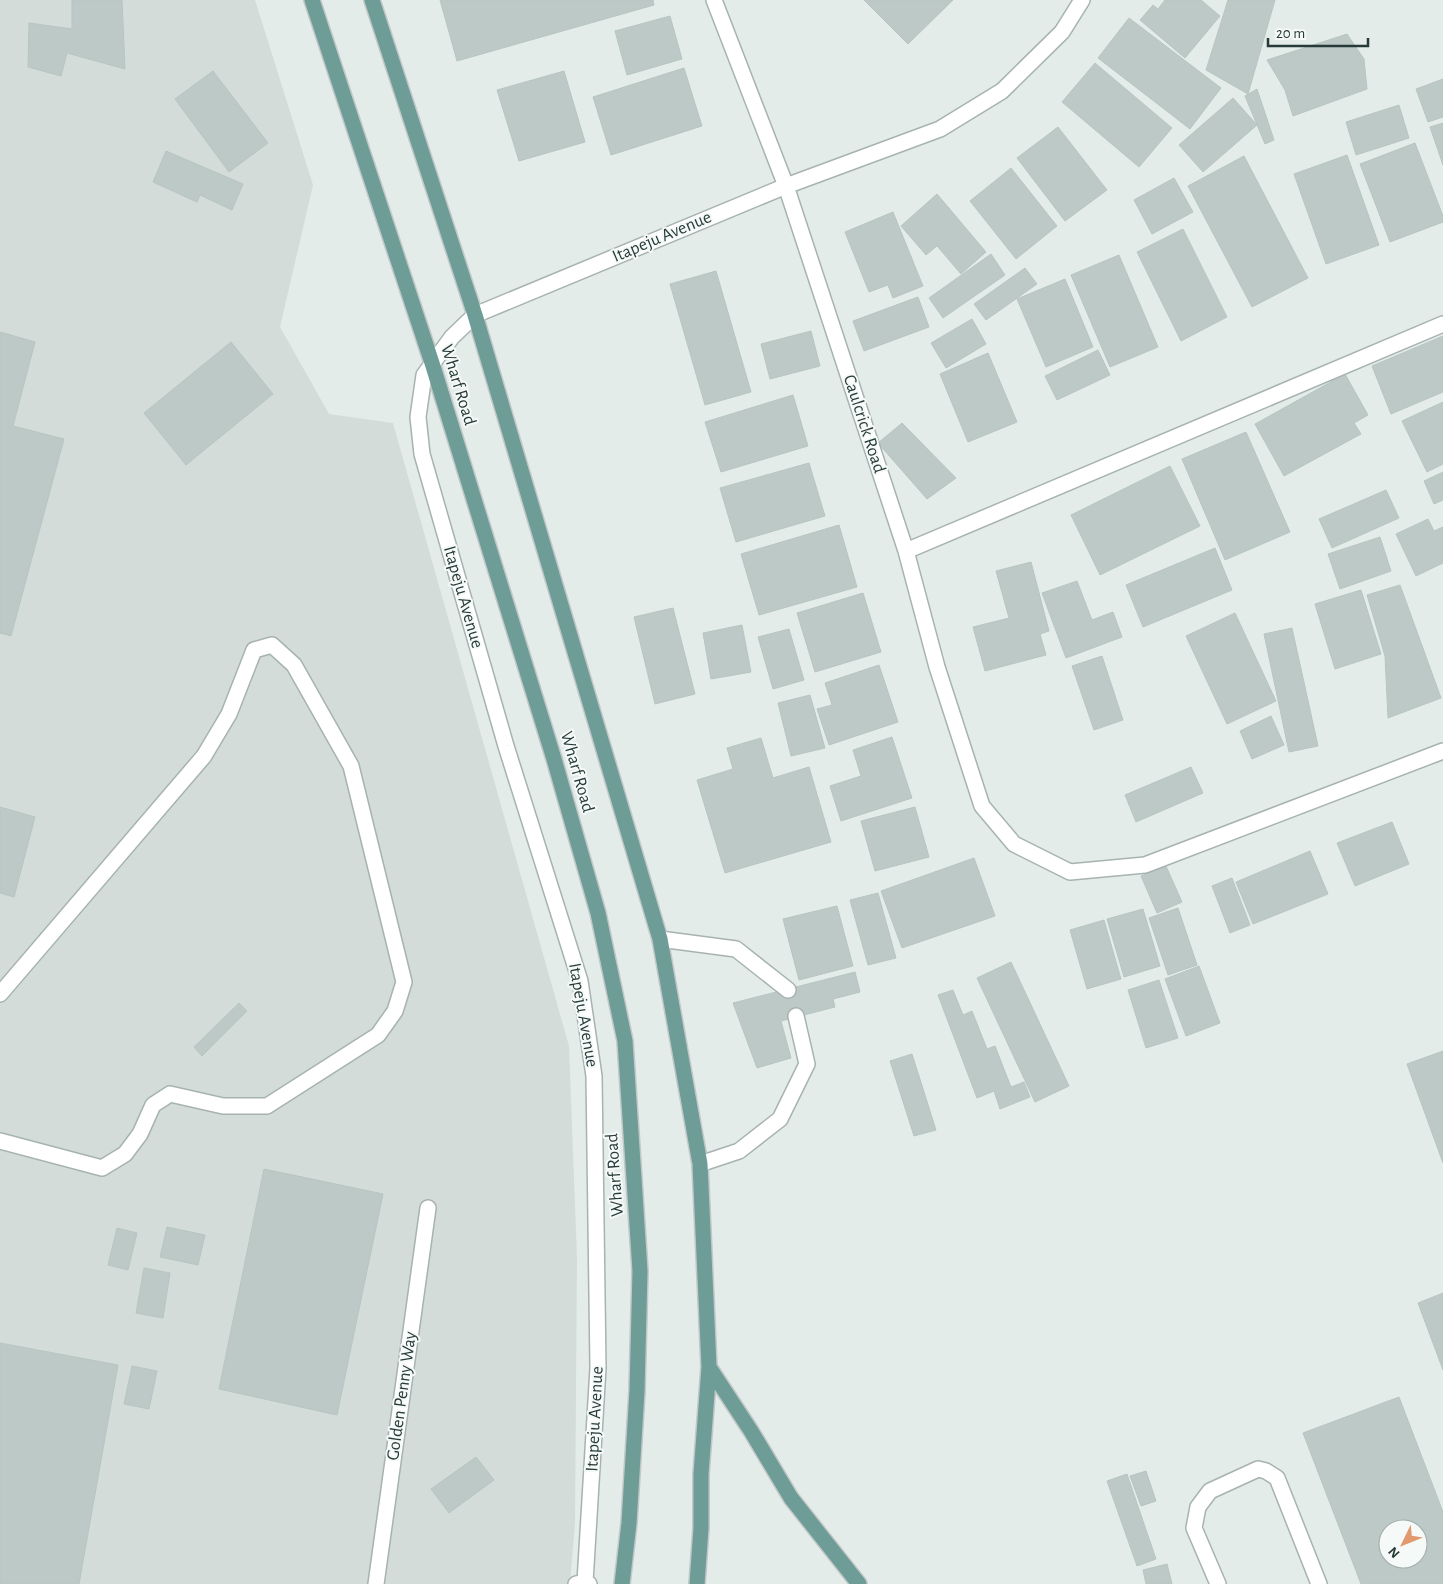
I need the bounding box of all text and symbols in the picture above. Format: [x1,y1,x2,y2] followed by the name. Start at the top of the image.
[1268,15,1368,47] scale bar
[1276,26,1305,41] text: 20 m
[610,208,714,266] street label: Itapeju Avenue
[437,342,479,428] street label: Wharf Road
[840,373,888,475] street label: Caulcrick Road
[440,544,486,650] street label: Itapeju Avenue
[557,729,597,815] street label: Wharf Road
[565,961,601,1069] street label: Itapeju Avenue
[603,1133,627,1217] street label: Wharf Road
[384,1330,420,1462] street label: Golden Penny Way
[583,1366,607,1472] street label: Itapeju Avenue
[1378,1519,1428,1569] north arrow
[1386,1544,1403,1561] text: N

